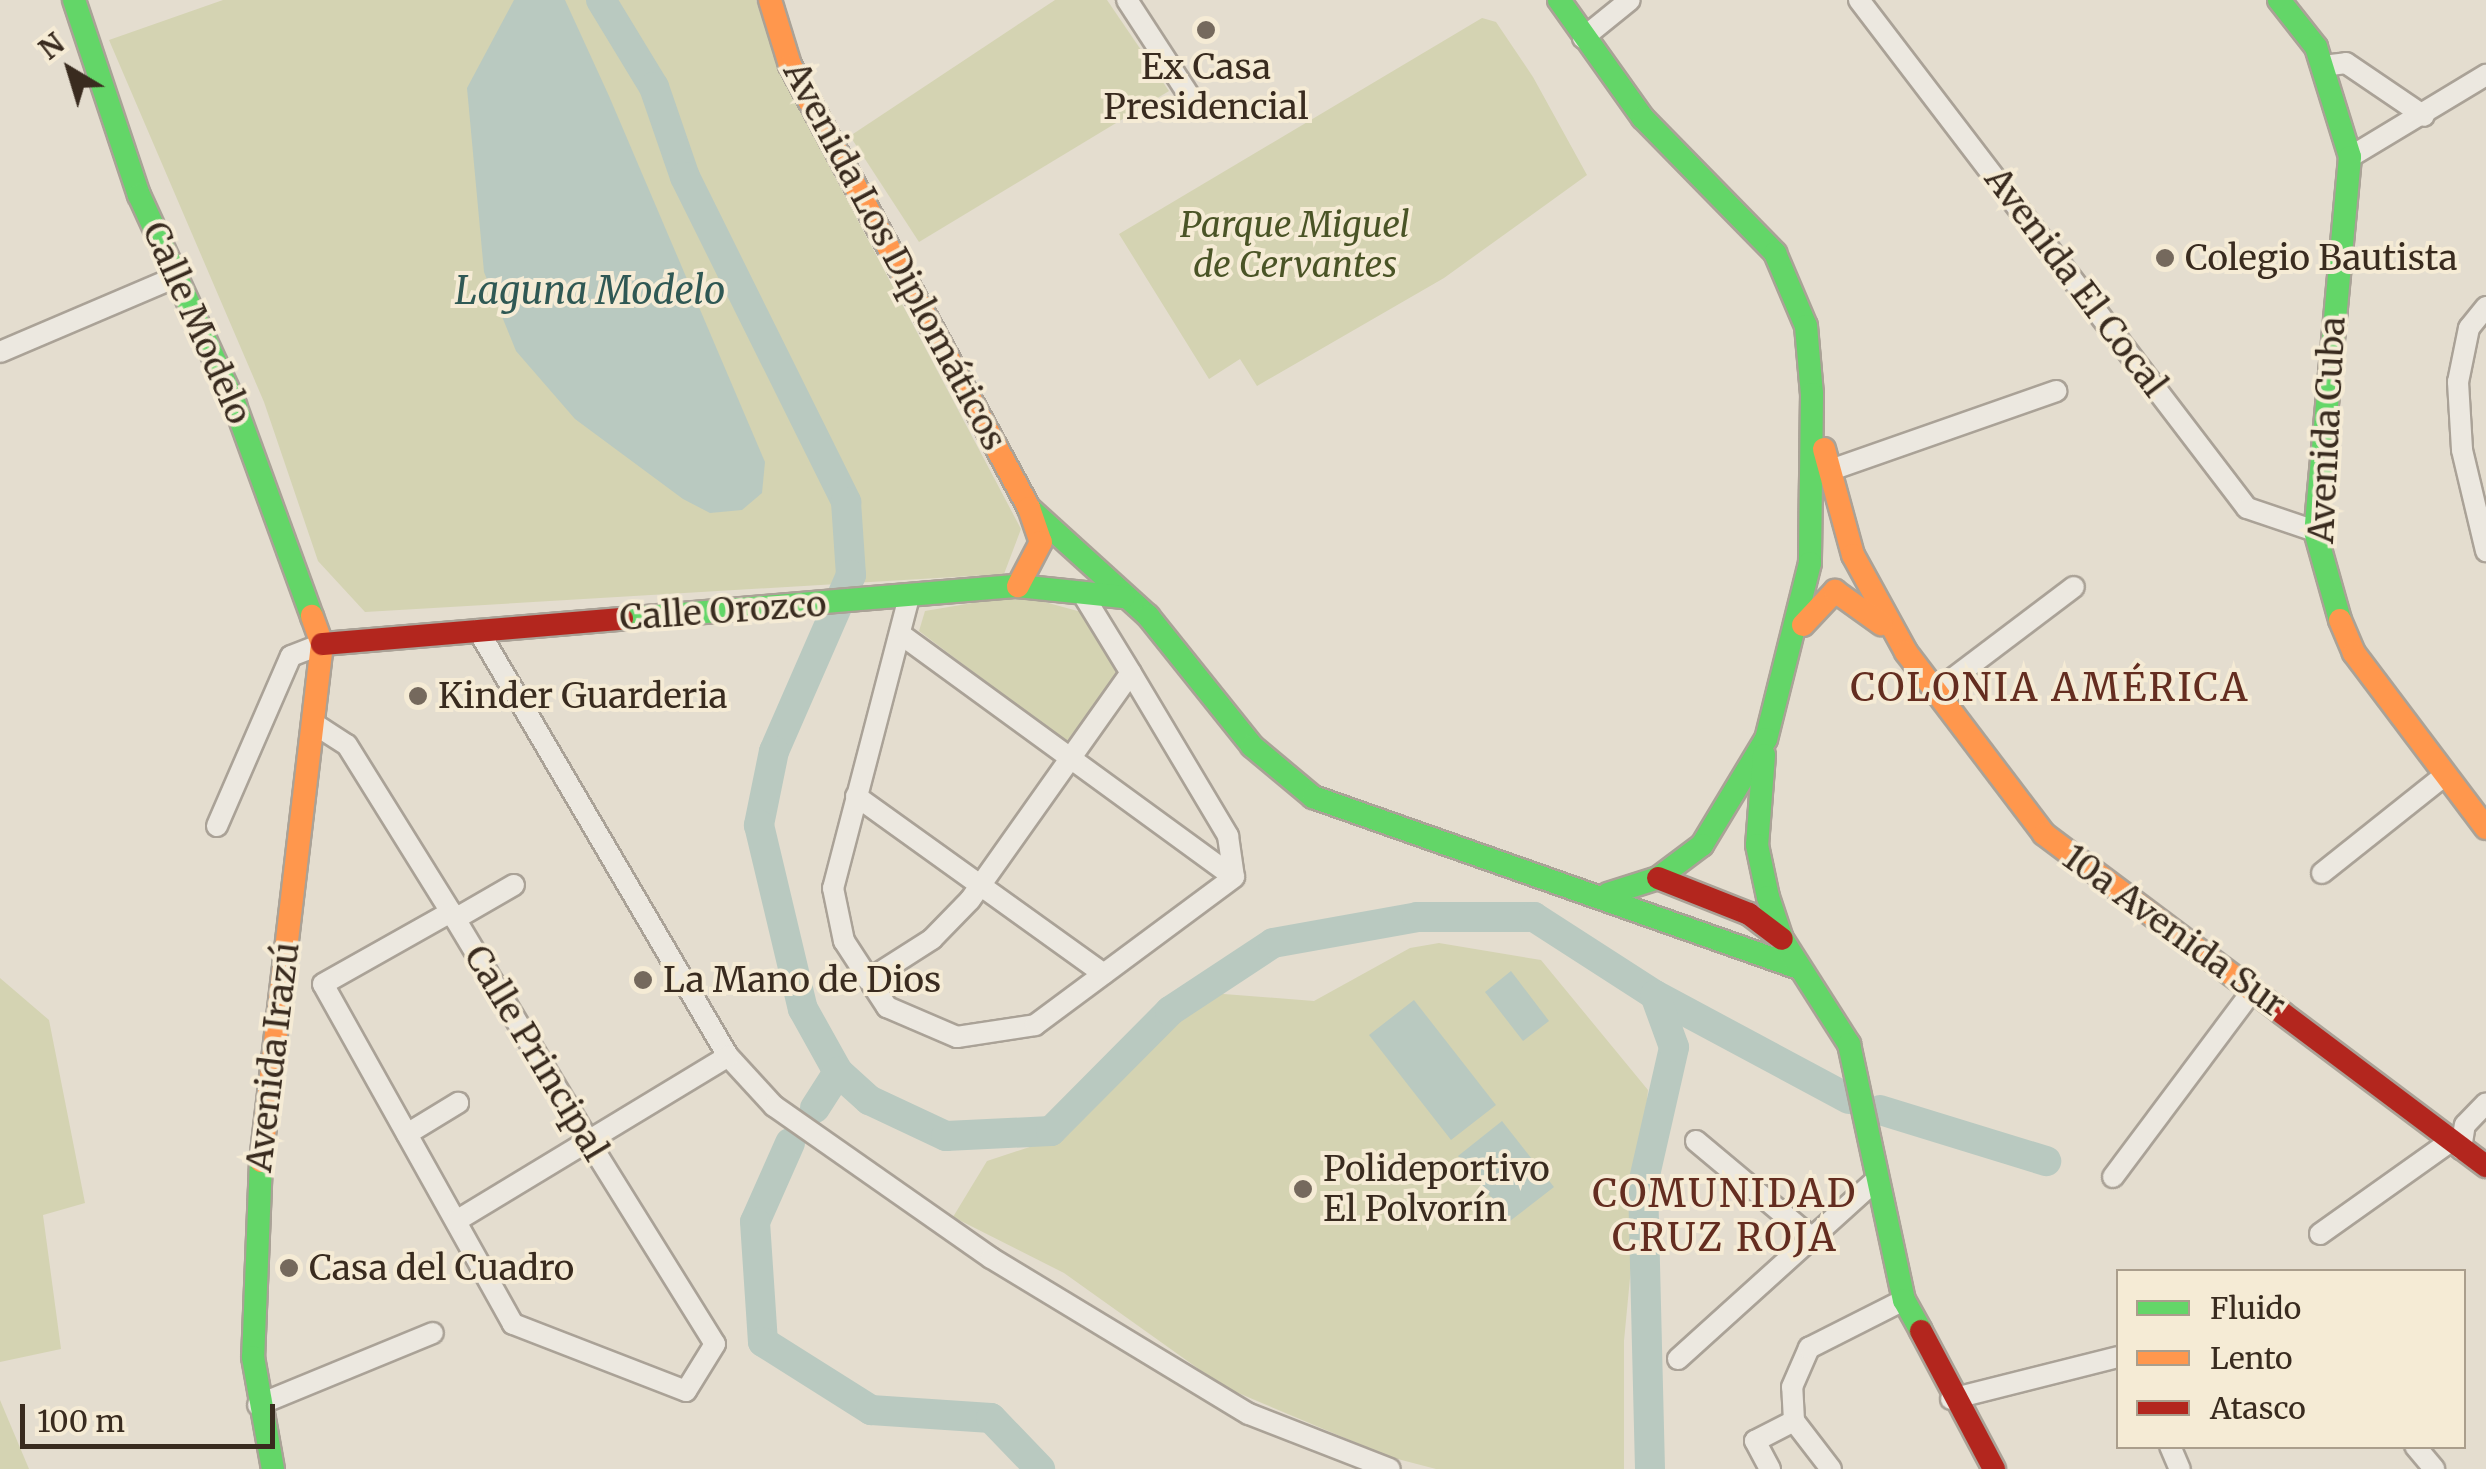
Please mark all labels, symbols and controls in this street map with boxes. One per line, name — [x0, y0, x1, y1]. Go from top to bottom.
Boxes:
marker: Ex Casa Presidencial — [1195, 19, 1217, 41]
north arrow — [20, 20, 120, 120]
text: N — [32, 25, 71, 67]
place label: Ex Casa Presidencial — [1103, 46, 1309, 128]
street label: Avenida Los Diplomáticos — [775, 55, 1015, 457]
street label: Avenida El Cocal — [1976, 159, 2176, 405]
park label: Parque Miguel de Cervantes — [1180, 204, 1410, 286]
street label: Calle Modelo — [134, 215, 260, 431]
place label: Colegio Bautista — [2185, 237, 2458, 279]
marker: Colegio Bautista — [2154, 247, 2176, 269]
water label: Laguna Modelo — [455, 268, 725, 314]
street label: Avenida Cuba — [2300, 316, 2354, 544]
street label: Calle Orozco — [618, 583, 828, 639]
district label: COLONIA AMÉRICA — [1850, 665, 2250, 711]
place label: Kinder Guarderia — [438, 675, 728, 717]
marker: Kinder Guarderia — [407, 685, 429, 707]
street label: 10a Avenida Sur — [2055, 836, 2293, 1026]
street label: Calle Principal — [455, 938, 617, 1168]
street label: Avenida Irazú — [238, 940, 308, 1174]
place label: La Mano de Dios — [663, 959, 941, 1001]
marker: La Mano de Dios — [632, 969, 654, 991]
place label: Polideportivo El Polvorín — [1323, 1148, 1550, 1230]
district label: COMUNIDAD CRUZ ROJA — [1592, 1171, 1858, 1260]
marker: Polideportivo El Polvorín — [1292, 1178, 1314, 1200]
place label: Casa del Cuadro — [309, 1247, 574, 1289]
marker: Casa del Cuadro — [278, 1257, 300, 1279]
legend — [2116, 1269, 2466, 1449]
text: Fluido — [2210, 1289, 2301, 1327]
text: Lento — [2210, 1339, 2293, 1377]
scale bar — [25, 1384, 280, 1446]
text: Atasco — [2210, 1389, 2306, 1427]
text: 100 m — [37, 1402, 125, 1440]

